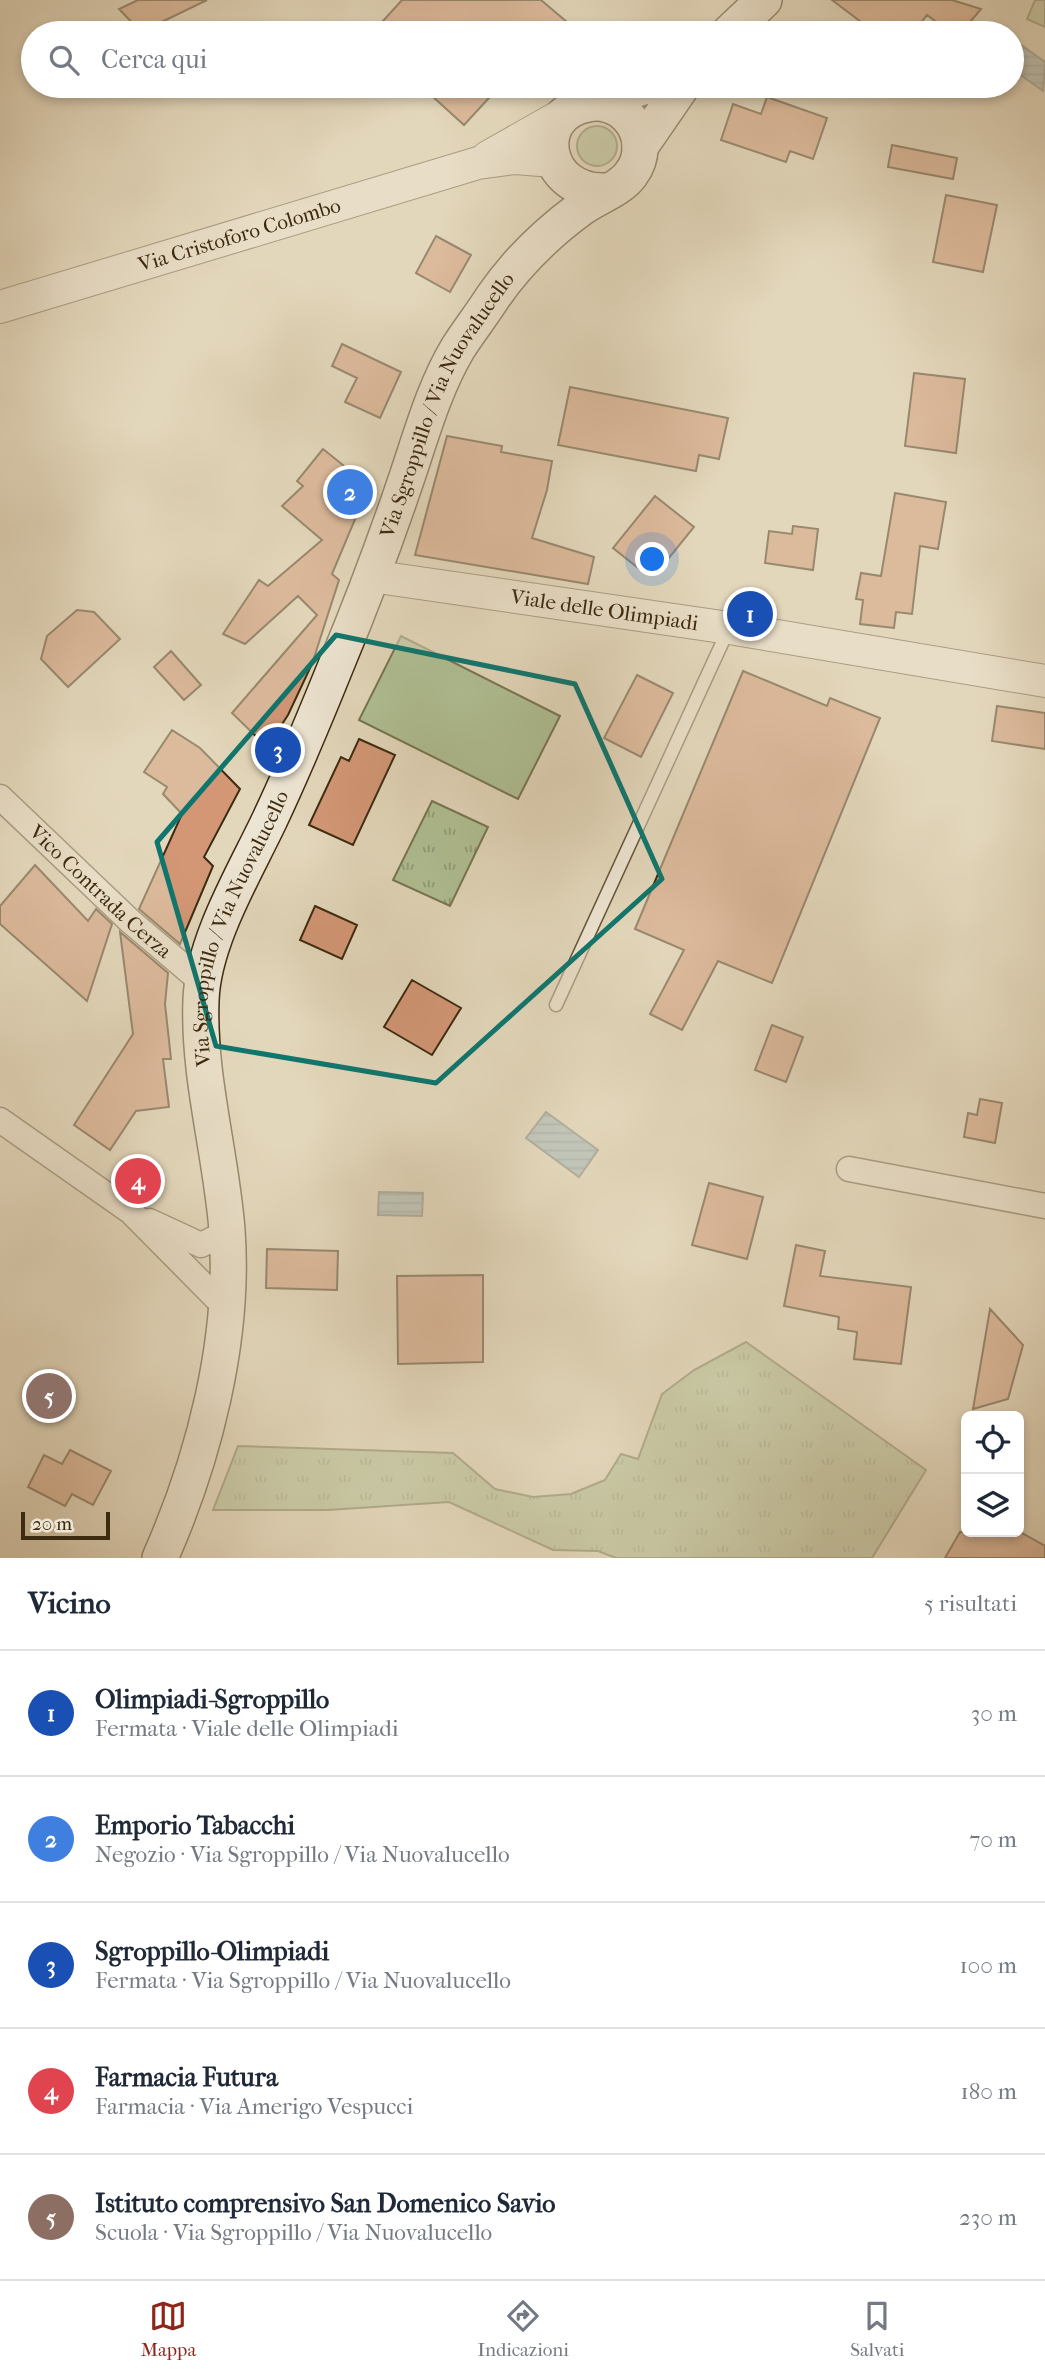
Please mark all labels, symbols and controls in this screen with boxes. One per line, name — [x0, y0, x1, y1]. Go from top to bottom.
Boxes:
search box — [21, 21, 1024, 98]
icon: search — [45, 41, 83, 79]
text: Cerca qui — [101, 44, 207, 75]
street label: Via Cristoforo Colombo — [134, 193, 343, 277]
street label: Via Sgroppillo / Via Nuovalucello — [374, 267, 519, 542]
pin: 2 — [327, 466, 373, 518]
your location — [635, 542, 669, 576]
street label: Viale delle Olimpiadi — [508, 584, 700, 635]
pin: 1 — [727, 588, 773, 640]
pin: 3 — [255, 724, 301, 776]
street label: Via Sgroppillo / Via Nuovalucello — [189, 787, 294, 1069]
street label: Vico Contrada Cerza — [24, 819, 177, 963]
pin: 4 — [115, 1155, 161, 1207]
pin: 5 — [26, 1370, 72, 1422]
map controls — [961, 1411, 1024, 1537]
button: locate — [961, 1411, 1024, 1474]
button: layers — [961, 1474, 1024, 1537]
scale bar — [21, 1509, 110, 1541]
text: 20 m — [32, 1513, 72, 1535]
text: Vicino — [28, 1586, 111, 1621]
text: 5 risultati — [924, 1590, 1017, 1617]
text: Olimpiadi-Sgroppillo — [95, 1684, 329, 1715]
text: 1 — [47, 1700, 55, 1727]
text: 30 m — [971, 1700, 1017, 1727]
text: Fermata · Viale delle Olimpiadi — [95, 1715, 399, 1742]
text: Emporio Tabacchi — [95, 1810, 295, 1841]
text: 2 — [45, 1826, 57, 1853]
text: 70 m — [969, 1826, 1017, 1853]
text: Negozio · Via Sgroppillo / Via Nuovalucello — [95, 1841, 510, 1868]
text: Sgroppillo-Olimpiadi — [95, 1936, 329, 1967]
text: 3 — [46, 1952, 56, 1979]
text: 100 m — [959, 1952, 1017, 1979]
text: Fermata · Via Sgroppillo / Via Nuovalucello — [95, 1967, 511, 1994]
text: Farmacia Futura — [95, 2062, 278, 2093]
text: 4 — [44, 2078, 58, 2105]
text: 180 m — [960, 2078, 1017, 2105]
text: Farmacia · Via Amerigo Vespucci — [95, 2093, 413, 2120]
text: Istituto comprensivo San Domenico Savio — [95, 2188, 555, 2219]
text: 5 — [46, 2204, 56, 2231]
text: 230 m — [959, 2204, 1017, 2231]
text: Scuola · Via Sgroppillo / Via Nuovalucello — [95, 2219, 492, 2246]
tab: Mappa — [141, 2297, 196, 2361]
tab: Indicazioni — [478, 2297, 569, 2361]
tab: Salvati — [850, 2297, 904, 2361]

